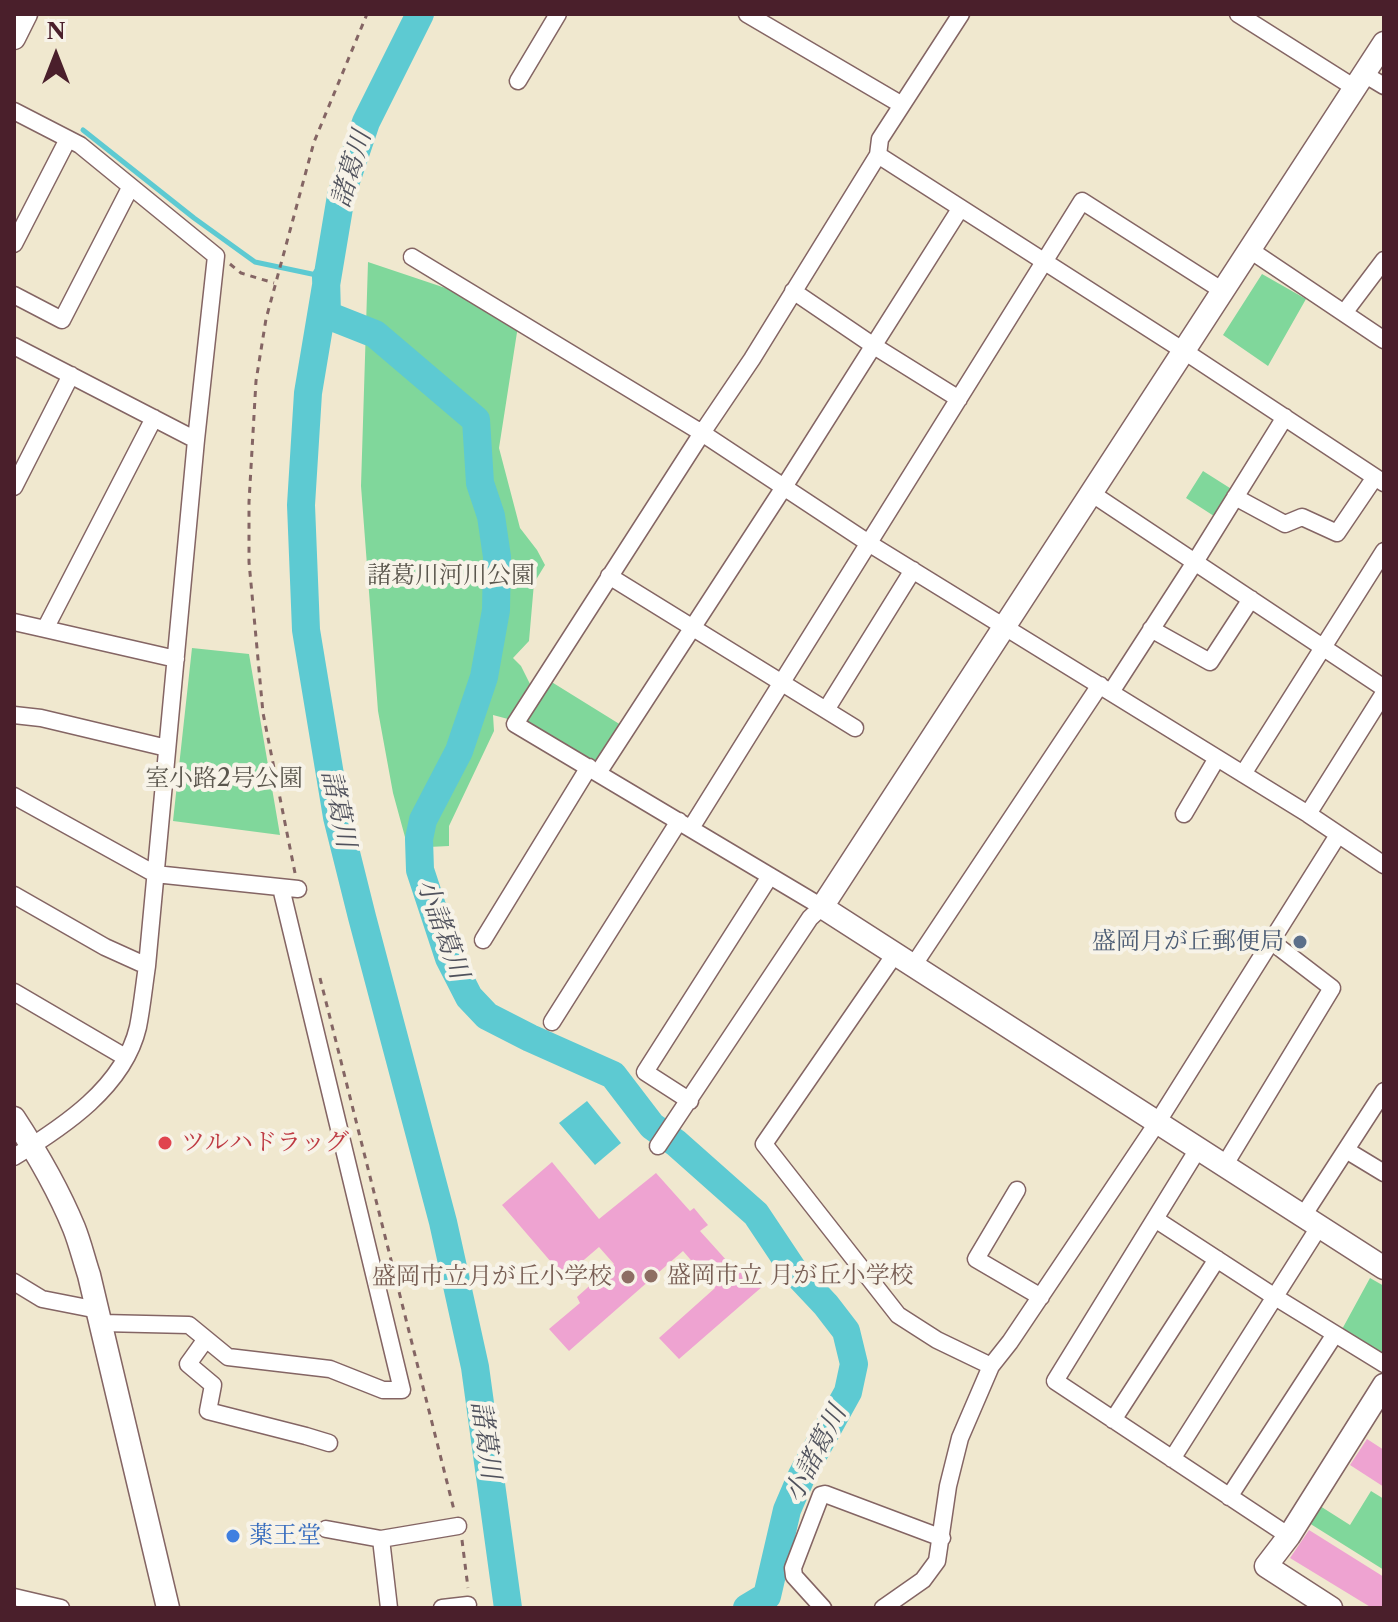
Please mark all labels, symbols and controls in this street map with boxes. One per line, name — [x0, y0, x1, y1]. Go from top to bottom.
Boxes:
north arrow — [16, 16, 96, 96]
text: N — [46, 18, 66, 45]
water label: 諸葛川 — [326, 127, 378, 211]
park label: 諸葛川河川公園 — [367, 562, 535, 590]
park label: 室小路2号公園 — [145, 765, 303, 793]
water label: 諸葛川 — [315, 768, 361, 850]
water label: 小諸葛川 — [410, 875, 474, 983]
place label: 盛岡月が丘郵便局 — [1092, 928, 1284, 956]
marker: 盛岡月が丘郵便局 — [1291, 933, 1309, 951]
place label: ツルハドラッグ — [181, 1129, 349, 1157]
marker: ツルハドラッグ — [156, 1134, 174, 1152]
place label: 盛岡市立 月が丘小学校 — [667, 1262, 913, 1290]
place label: 盛岡市立月が丘小学校 — [372, 1263, 612, 1291]
marker: 盛岡市立 月が丘小学校 — [642, 1267, 660, 1285]
marker: 盛岡市立月が丘小学校 — [619, 1268, 637, 1286]
water label: 諸葛川 — [464, 1399, 506, 1481]
water label: 小諸葛川 — [778, 1401, 854, 1507]
place label: 薬王堂 — [249, 1522, 321, 1550]
marker: 薬王堂 — [224, 1527, 242, 1545]

